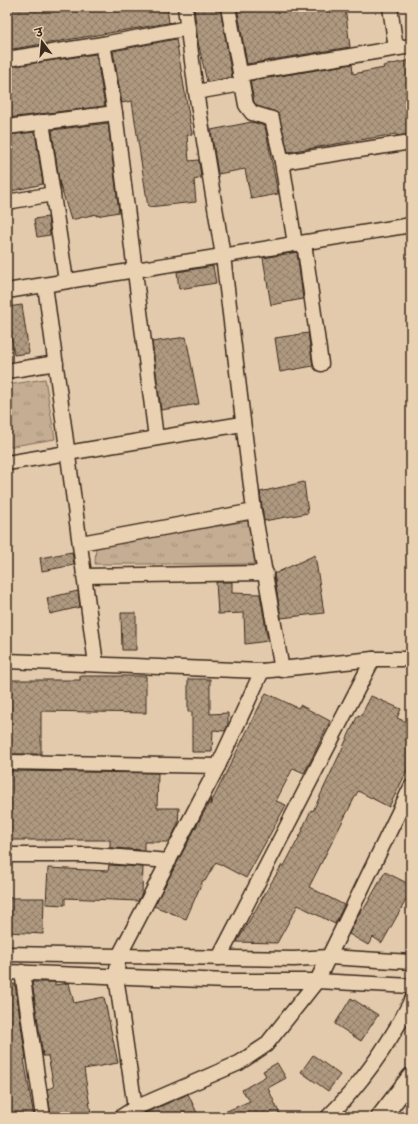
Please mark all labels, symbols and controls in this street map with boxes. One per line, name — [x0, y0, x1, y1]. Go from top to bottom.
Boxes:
north arrow — [22, 22, 62, 62]
text: उ — [33, 24, 46, 40]

